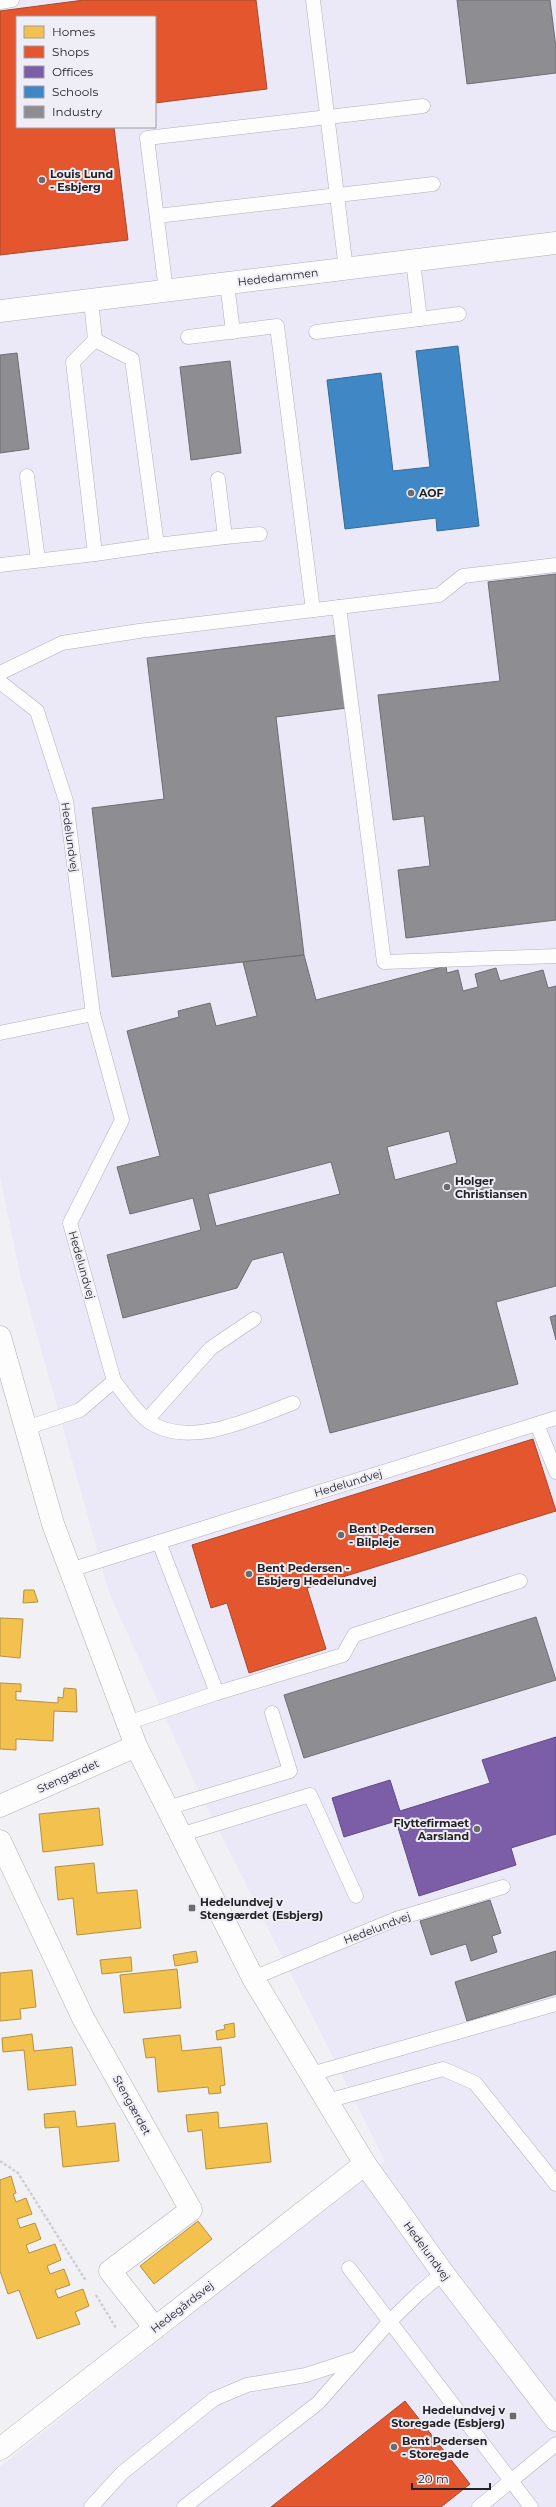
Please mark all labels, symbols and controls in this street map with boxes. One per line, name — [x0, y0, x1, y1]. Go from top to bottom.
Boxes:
legend — [16, 16, 156, 128]
text: Homes — [52, 24, 95, 39]
text: Shops — [52, 44, 89, 59]
text: Offices — [52, 64, 93, 79]
text: Schools — [52, 84, 98, 99]
text: Industry — [52, 104, 102, 119]
place label: Louis Lund - Esbjerg — [50, 167, 113, 194]
marker: Louis Lund - Esbjerg — [37, 175, 47, 185]
street label: Hededammen — [237, 265, 319, 289]
place label: AOF — [418, 486, 444, 500]
marker: AOF — [406, 488, 416, 498]
street label: Hedelundvej — [58, 801, 82, 873]
place label: Holger Christiansen — [455, 1174, 527, 1201]
marker: Holger Christiansen — [442, 1182, 452, 1192]
street label: Hedelundvej — [66, 1229, 98, 1301]
street label: Hedelundvej — [312, 1466, 384, 1500]
place label: Bent Pedersen - Bilpleje — [349, 1522, 434, 1549]
marker: Bent Pedersen - Bilpleje — [336, 1530, 346, 1540]
place label: Bent Pedersen - Esbjerg Hedelundvej — [257, 1561, 377, 1588]
marker: Bent Pedersen - Esbjerg Hedelundvej — [244, 1569, 254, 1579]
street label: Stengærdet — [35, 1756, 102, 1796]
place label: Flyttefirmaet Aarsland — [393, 1816, 469, 1843]
marker: Flyttefirmaet Aarsland — [472, 1824, 482, 1834]
place label: Hedelundvej v Stengærdet (Esbjerg) — [200, 1895, 323, 1922]
marker: Hedelundvej v Stengærdet (Esbjerg) — [187, 1903, 197, 1913]
street label: Hedelundvej — [342, 1909, 412, 1947]
street label: Stengærdet — [110, 2073, 154, 2138]
street label: Hedelundvej — [401, 2218, 453, 2284]
street label: Hedegårdsvej — [148, 2278, 216, 2336]
place label: Hedelundvej v Storegade (Esbjerg) — [391, 2403, 505, 2430]
marker: Hedelundvej v Storegade (Esbjerg) — [508, 2411, 518, 2421]
place label: Bent Pedersen - Storegade — [402, 2434, 487, 2461]
marker: Bent Pedersen - Storegade — [389, 2442, 399, 2452]
scale bar — [412, 2465, 490, 2491]
text: 20 m — [418, 2471, 449, 2486]

